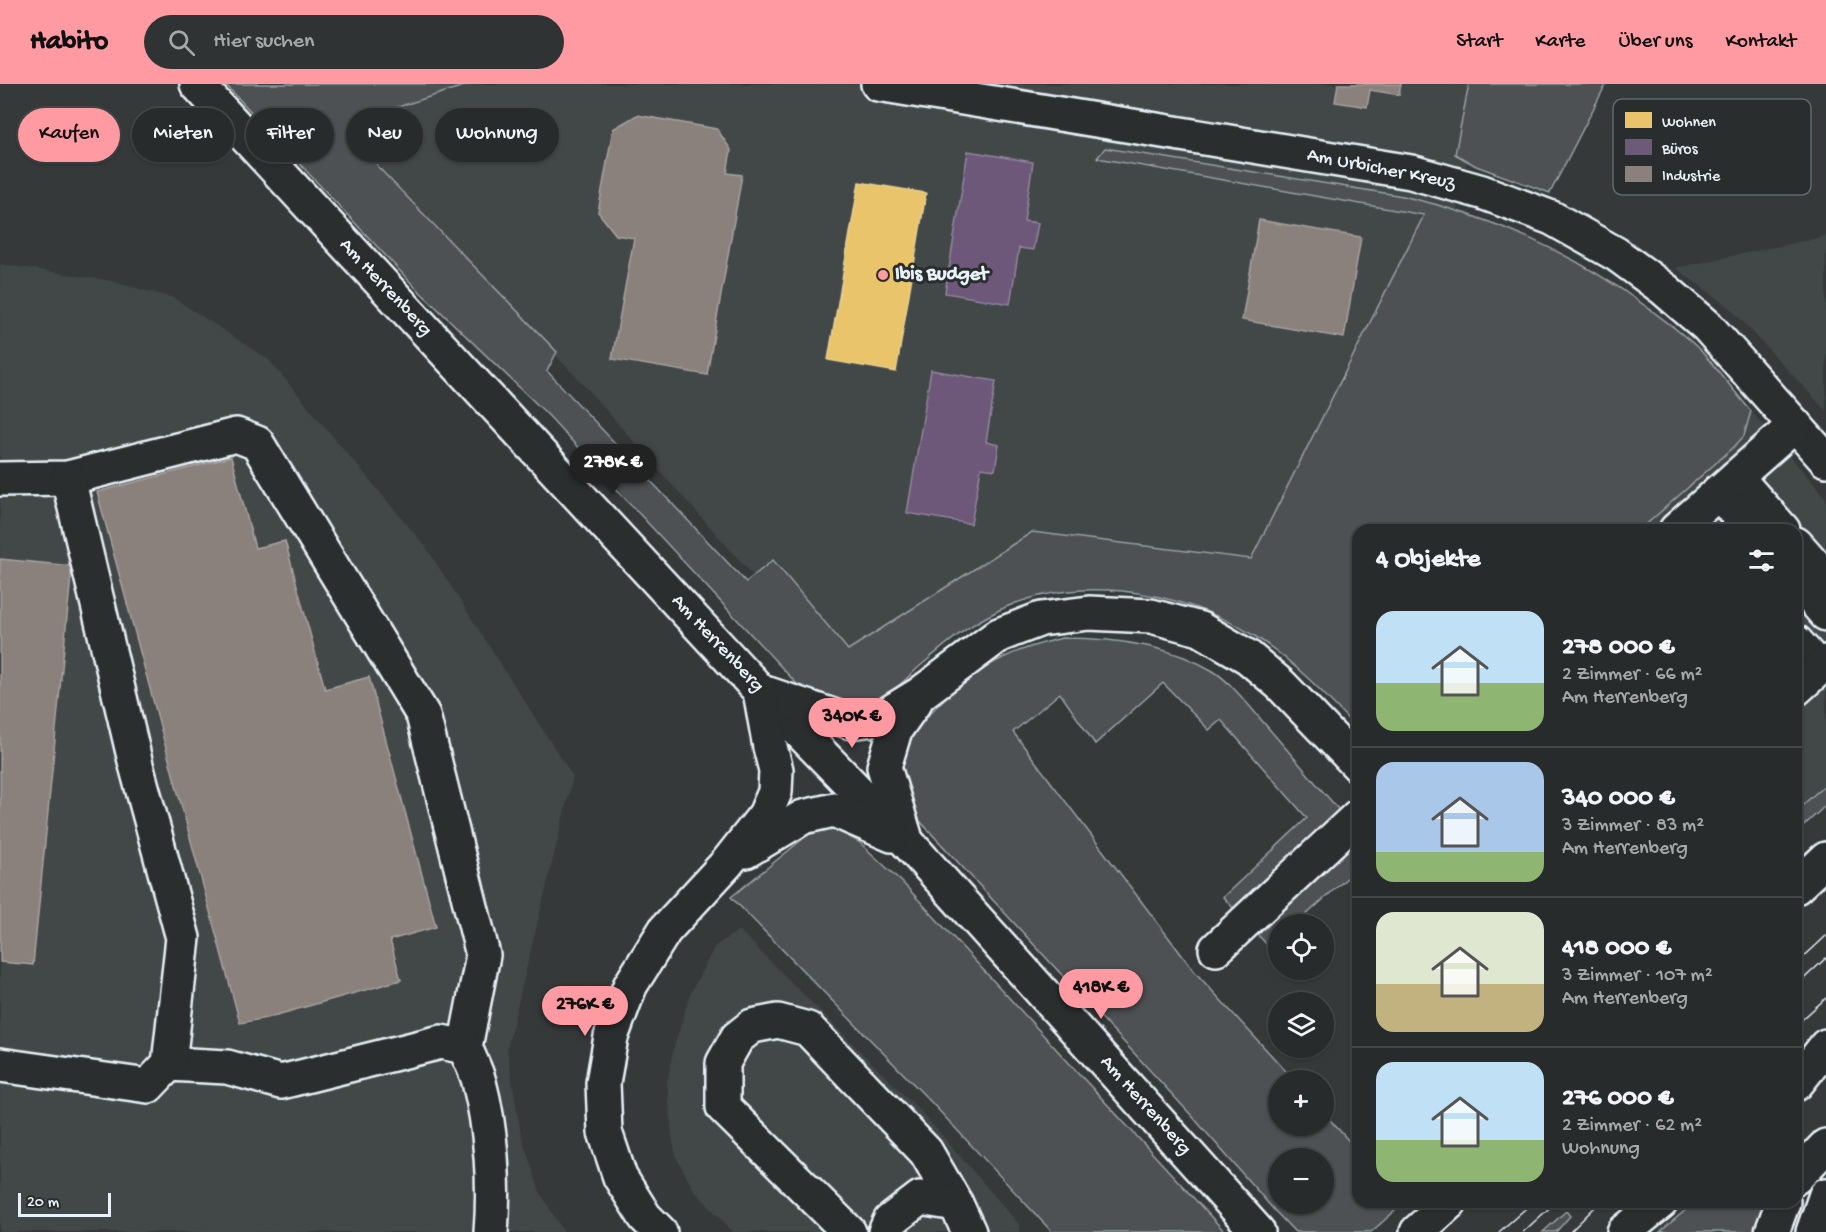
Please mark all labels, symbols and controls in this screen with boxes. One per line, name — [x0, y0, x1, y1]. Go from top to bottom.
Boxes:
search box — [144, 15, 564, 69]
text: Habito — [30, 26, 108, 59]
icon: search — [165, 26, 198, 59]
text: Hier suchen — [213, 29, 315, 55]
text: Start — [1456, 30, 1502, 55]
text: Karte — [1535, 30, 1585, 55]
text: Über uns — [1618, 30, 1692, 55]
text: Kontakt — [1725, 30, 1796, 55]
legend — [1613, 99, 1811, 195]
chip: Kaufen — [18, 108, 120, 162]
chip: Mieten — [132, 108, 234, 162]
chip: Filter — [246, 108, 334, 162]
chip: Neu — [346, 108, 423, 162]
chip: Wohnung — [435, 108, 559, 162]
text: Wohnen — [1662, 114, 1716, 133]
text: Büros — [1661, 141, 1699, 160]
street label: Am Urbicher Kreuz — [1305, 144, 1458, 196]
text: Industrie — [1662, 168, 1721, 187]
street label: Am Herrenberg — [334, 234, 436, 342]
place label: Ibis Budget — [895, 264, 990, 287]
marker: Ibis Budget — [876, 268, 890, 282]
pin: 278K € — [564, 444, 662, 495]
text: 278K € — [584, 452, 642, 475]
icon: filters — [1745, 544, 1778, 577]
text: 4 Objekte — [1376, 545, 1480, 576]
street label: Am Herrenberg — [666, 590, 768, 698]
text: 278 000 € — [1562, 633, 1675, 664]
icon: home — [1424, 635, 1496, 707]
text: 2 Zimmer · 66 m² — [1562, 664, 1703, 687]
text: Am Herrenberg — [1562, 687, 1688, 710]
pin: 340K € — [803, 698, 901, 749]
text: 340K € — [823, 706, 881, 729]
text: 340 000 € — [1562, 784, 1675, 815]
icon: home — [1424, 786, 1496, 858]
text: 3 Zimmer · 83 m² — [1562, 815, 1704, 838]
text: Am Herrenberg — [1562, 838, 1688, 861]
map controls — [1268, 914, 1334, 1214]
button: locate — [1268, 914, 1334, 980]
text: 418 000 € — [1562, 934, 1671, 965]
icon: home — [1424, 936, 1496, 1008]
text: 3 Zimmer · 107 m² — [1562, 965, 1713, 988]
pin: 418K € — [1052, 969, 1150, 1020]
text: 418K € — [1073, 977, 1129, 1000]
pin: 276K € — [536, 986, 634, 1037]
text: Am Herrenberg — [1562, 988, 1688, 1011]
button: layers — [1268, 992, 1334, 1058]
text: 276K € — [556, 994, 614, 1017]
street label: Am Herrenberg — [1094, 1052, 1196, 1160]
button: + — [1268, 1070, 1334, 1136]
text: 276 000 € — [1562, 1084, 1674, 1115]
icon: home — [1424, 1086, 1496, 1158]
text: 2 Zimmer · 62 m² — [1562, 1115, 1702, 1138]
text: Wohnung — [1562, 1138, 1640, 1161]
button: − — [1268, 1148, 1334, 1214]
scale bar — [18, 1190, 111, 1218]
text: 20 m — [27, 1194, 59, 1213]

